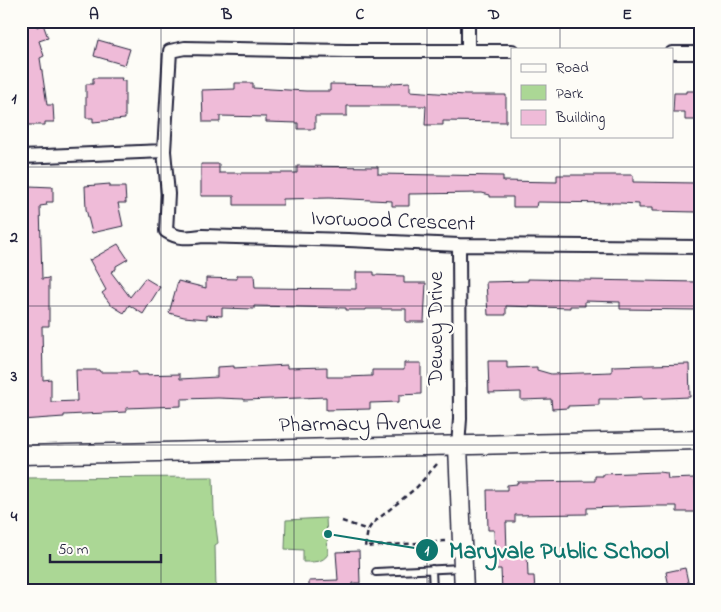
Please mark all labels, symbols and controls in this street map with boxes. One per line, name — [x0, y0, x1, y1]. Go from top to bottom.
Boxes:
text: A — [89, 3, 99, 27]
text: B — [221, 3, 233, 27]
text: C — [356, 3, 365, 27]
text: D — [487, 3, 500, 27]
text: E — [622, 3, 632, 27]
legend — [511, 48, 674, 138]
text: Road — [556, 57, 589, 79]
text: Park — [556, 83, 584, 105]
text: 1 — [11, 87, 17, 111]
text: Building — [555, 107, 605, 130]
street label: Ivorwood Crescent — [310, 203, 476, 241]
text: 2 — [9, 226, 18, 250]
street label: Dewey Drive — [421, 271, 454, 386]
text: 3 — [10, 365, 18, 389]
street label: Pharmacy Avenue — [278, 408, 442, 443]
text: 4 — [10, 505, 18, 529]
callout: Maryvale Public School — [414, 530, 679, 569]
scale bar — [50, 532, 161, 564]
text: Maryvale Public School — [449, 535, 669, 571]
text: 50 m — [58, 539, 89, 561]
text: 1 — [425, 540, 430, 562]

